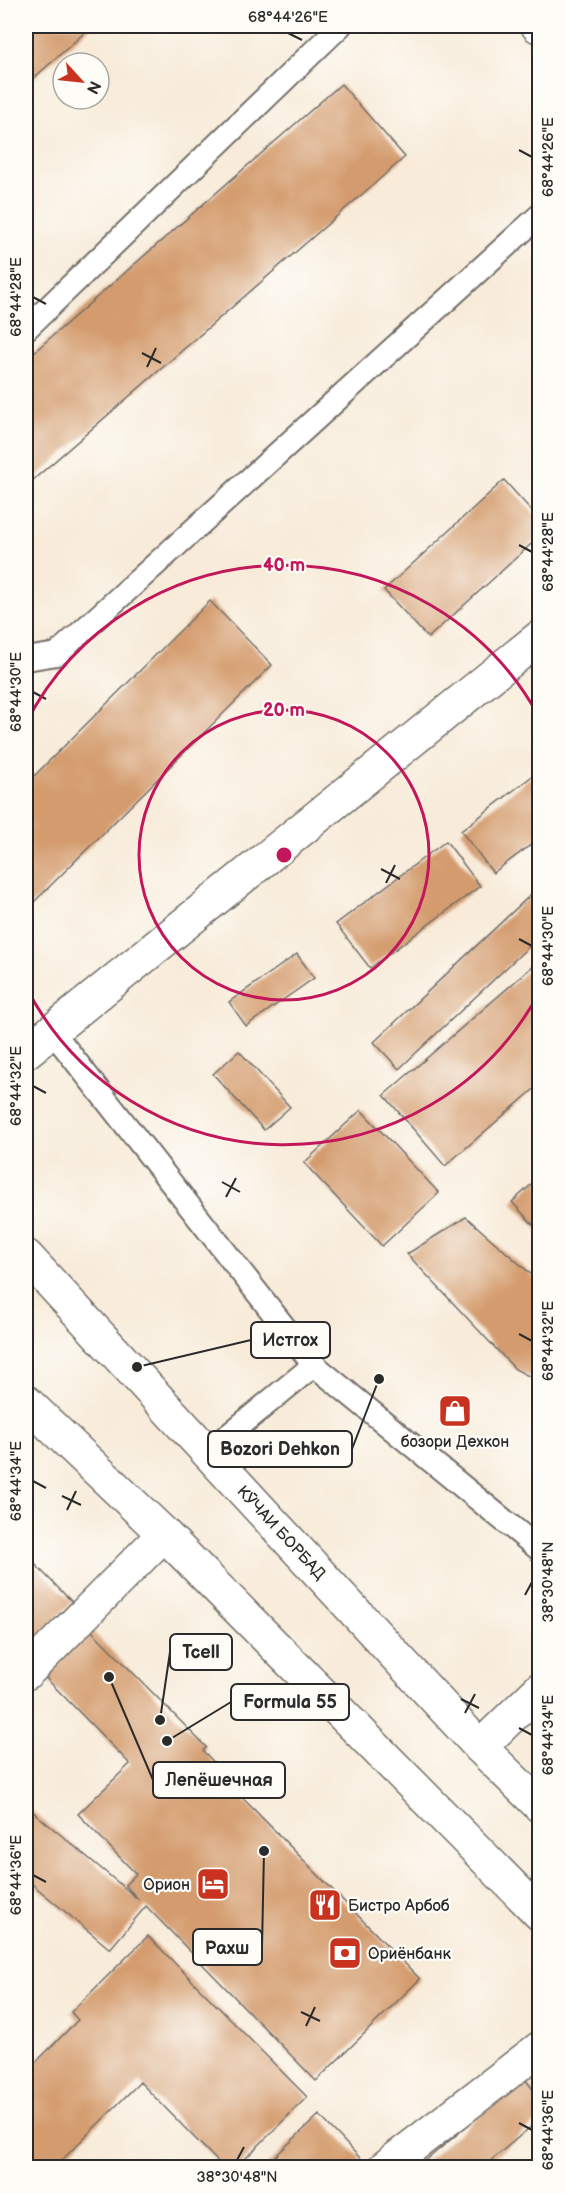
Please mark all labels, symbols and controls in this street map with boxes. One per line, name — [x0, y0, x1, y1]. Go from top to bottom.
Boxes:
text: 68°44'26"E — [248, 8, 328, 27]
north arrow — [51, 51, 111, 111]
text: N — [82, 77, 104, 97]
text: 68°44'26"E — [539, 117, 558, 197]
text: 68°44'28"E — [7, 257, 26, 337]
text: 68°44'28"E — [539, 512, 558, 592]
text: 40 m — [263, 555, 305, 576]
text: 68°44'30"E — [7, 652, 26, 732]
text: 20 m — [263, 700, 305, 721]
centre of rings — [274, 845, 294, 865]
text: 68°44'30"E — [539, 906, 558, 986]
text: 68°44'32"E — [7, 1046, 26, 1126]
text: 68°44'32"E — [539, 1301, 558, 1381]
callout: Истгох — [251, 1322, 330, 1358]
text: Истгох — [262, 1330, 319, 1351]
shop icon: бозори Дехкон — [437, 1393, 473, 1429]
callout: Bozori Dehkon — [208, 1431, 352, 1467]
place label: бозори Дехкон — [401, 1433, 509, 1452]
text: Bozori Dehkon — [220, 1439, 340, 1460]
text: 68°44'34"E — [7, 1441, 26, 1521]
street label: КӮЧАИ БОРБАД — [233, 1482, 329, 1584]
text: 38°30'48"N — [539, 1541, 558, 1623]
callout: Tcell — [170, 1634, 232, 1670]
text: Tcell — [182, 1642, 220, 1663]
callout: Formula 55 — [231, 1684, 349, 1720]
text: Formula 55 — [243, 1692, 337, 1713]
text: 68°44'34"E — [539, 1695, 558, 1775]
callout: Лепёшечная — [153, 1762, 285, 1798]
text: Лепёшечная — [164, 1770, 273, 1791]
text: 68°44'36"E — [7, 1835, 26, 1915]
hotel icon: Орион — [195, 1866, 231, 1902]
place label: Орион — [143, 1876, 190, 1895]
restaurant icon: Бистро Арбоб — [307, 1887, 343, 1923]
place label: Бистро Арбоб — [348, 1897, 450, 1916]
callout: Рахш — [193, 1929, 262, 1965]
bank icon: Ориёнбанк — [327, 1935, 363, 1971]
text: Рахш — [205, 1938, 249, 1959]
place label: Ориёнбанк — [368, 1945, 452, 1964]
text: 68°44'36"E — [539, 2090, 558, 2170]
text: 38°30'48"N — [196, 2168, 278, 2187]

